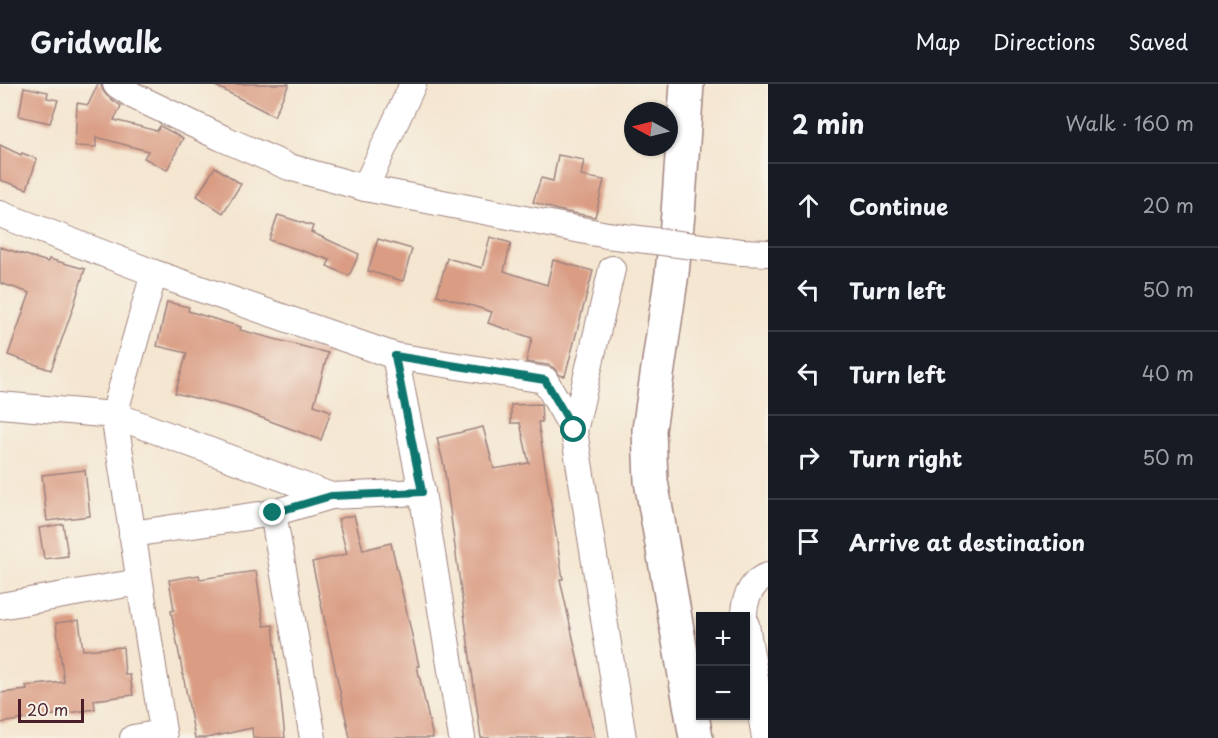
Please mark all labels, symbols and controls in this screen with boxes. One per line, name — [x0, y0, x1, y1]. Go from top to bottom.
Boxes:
text: Gridwalk — [30, 20, 162, 63]
text: Map — [915, 25, 960, 57]
text: Directions — [993, 25, 1095, 57]
text: Saved — [1128, 25, 1188, 57]
north arrow — [624, 102, 678, 156]
text: 2 min — [792, 104, 865, 143]
text: Walk · 160 m — [1066, 108, 1194, 138]
icon: ahead — [792, 189, 825, 222]
text: Continue — [849, 189, 948, 222]
text: 20 m — [1142, 190, 1194, 220]
icon: left — [792, 273, 825, 306]
text: Turn left — [849, 273, 946, 306]
text: 50 m — [1142, 274, 1194, 304]
icon: left — [792, 357, 825, 390]
text: Turn left — [849, 357, 946, 390]
text: 40 m — [1142, 358, 1194, 388]
route start — [560, 416, 586, 442]
icon: right — [792, 441, 825, 474]
text: Turn right — [849, 441, 962, 474]
text: 50 m — [1142, 442, 1194, 472]
route end — [259, 499, 285, 525]
icon: arrive — [792, 525, 825, 558]
text: Arrive at destination — [849, 525, 1085, 558]
map controls — [696, 612, 750, 720]
button: + — [696, 612, 750, 666]
button: − — [696, 666, 750, 720]
scale bar — [18, 696, 84, 724]
text: 20 m — [27, 697, 68, 721]

